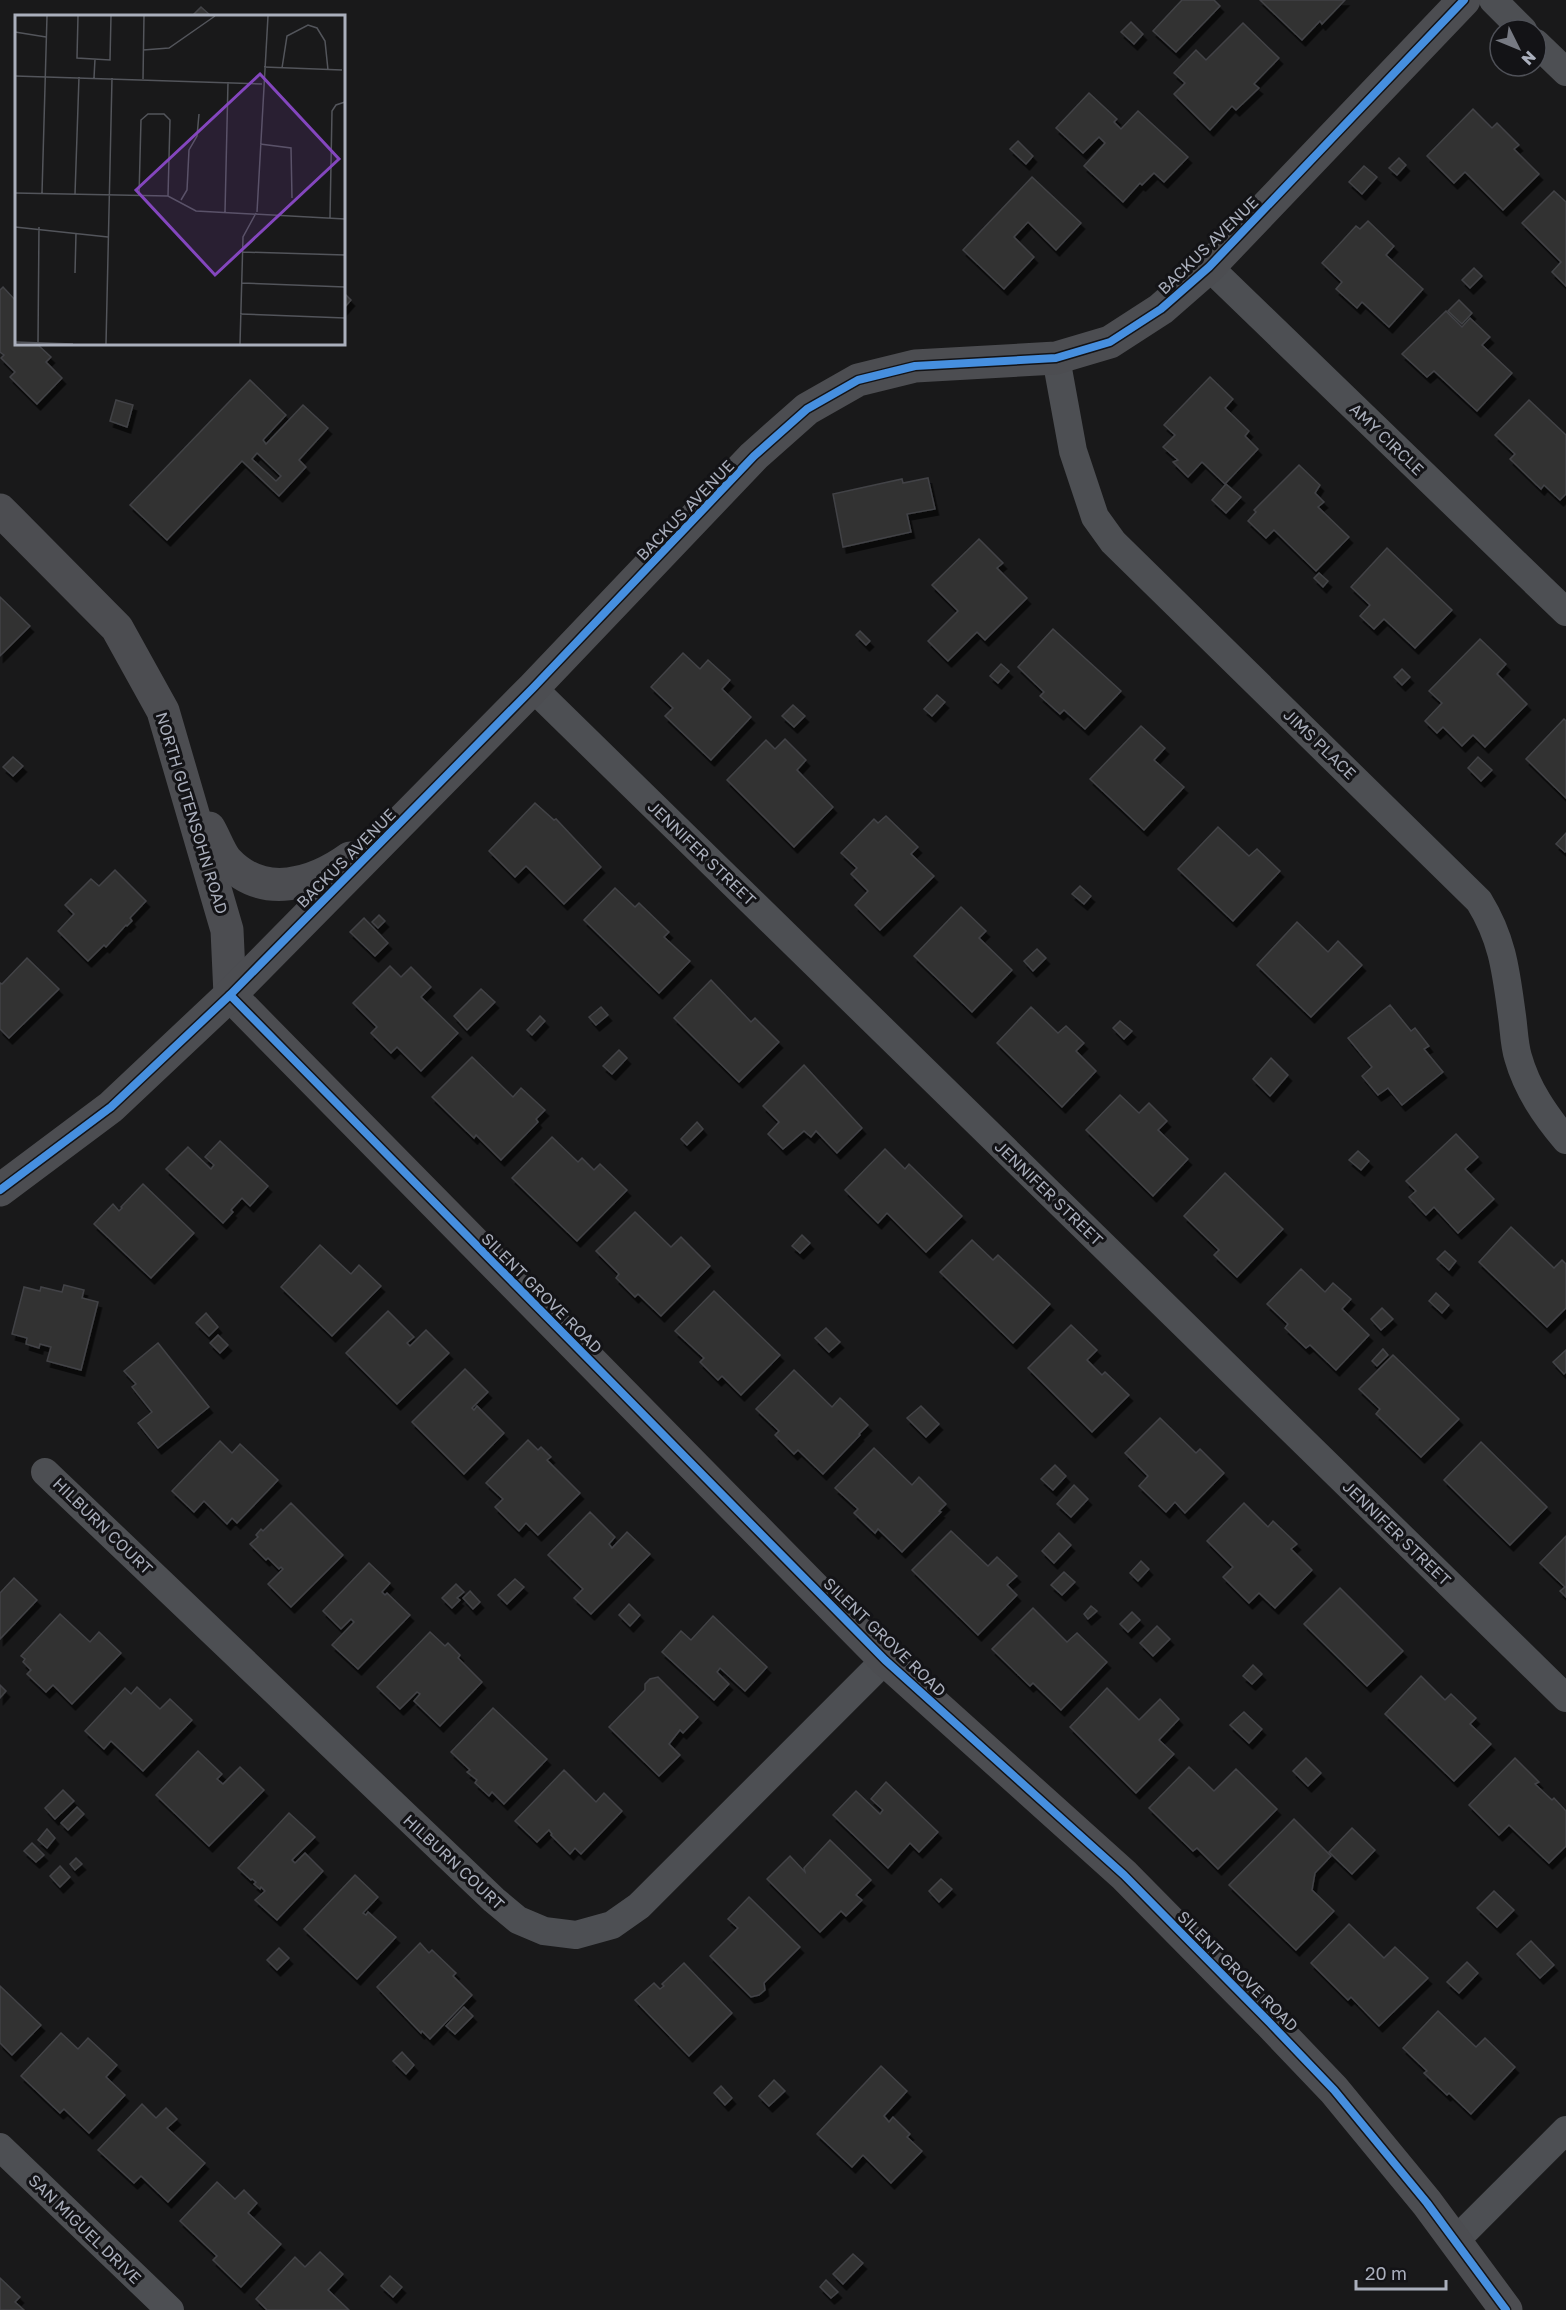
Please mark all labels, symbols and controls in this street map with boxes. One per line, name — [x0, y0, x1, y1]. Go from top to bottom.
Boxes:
inset map — [15, 15, 345, 345]
north arrow — [1488, 18, 1548, 78]
text: N — [1518, 47, 1540, 70]
street label: BACKUS AVENUE — [1154, 192, 1262, 298]
street label: AMY CIRCLE — [1346, 399, 1428, 479]
street label: BACKUS AVENUE — [632, 456, 738, 564]
street label: JIMS PLACE — [1280, 704, 1360, 784]
street label: NORTH GUTENSOHN ROAD — [152, 710, 232, 916]
street label: JENNIFER STREET — [644, 796, 760, 910]
street label: BACKUS AVENUE — [292, 804, 400, 912]
street label: JENNIFER STREET — [991, 1136, 1107, 1250]
street label: SILENT GROVE ROAD — [477, 1228, 607, 1358]
street label: HILBURN COURT — [49, 1473, 157, 1579]
street label: JENNIFER STREET — [1339, 1476, 1455, 1590]
street label: SILENT GROVE ROAD — [820, 1573, 950, 1701]
street label: HILBURN COURT — [399, 1810, 509, 1914]
street label: SILENT GROVE ROAD — [1173, 1906, 1303, 2036]
street label: SAN MIGUEL DRIVE — [24, 2170, 146, 2288]
scale bar — [1356, 2253, 1446, 2291]
text: 20 m — [1365, 2262, 1407, 2284]

